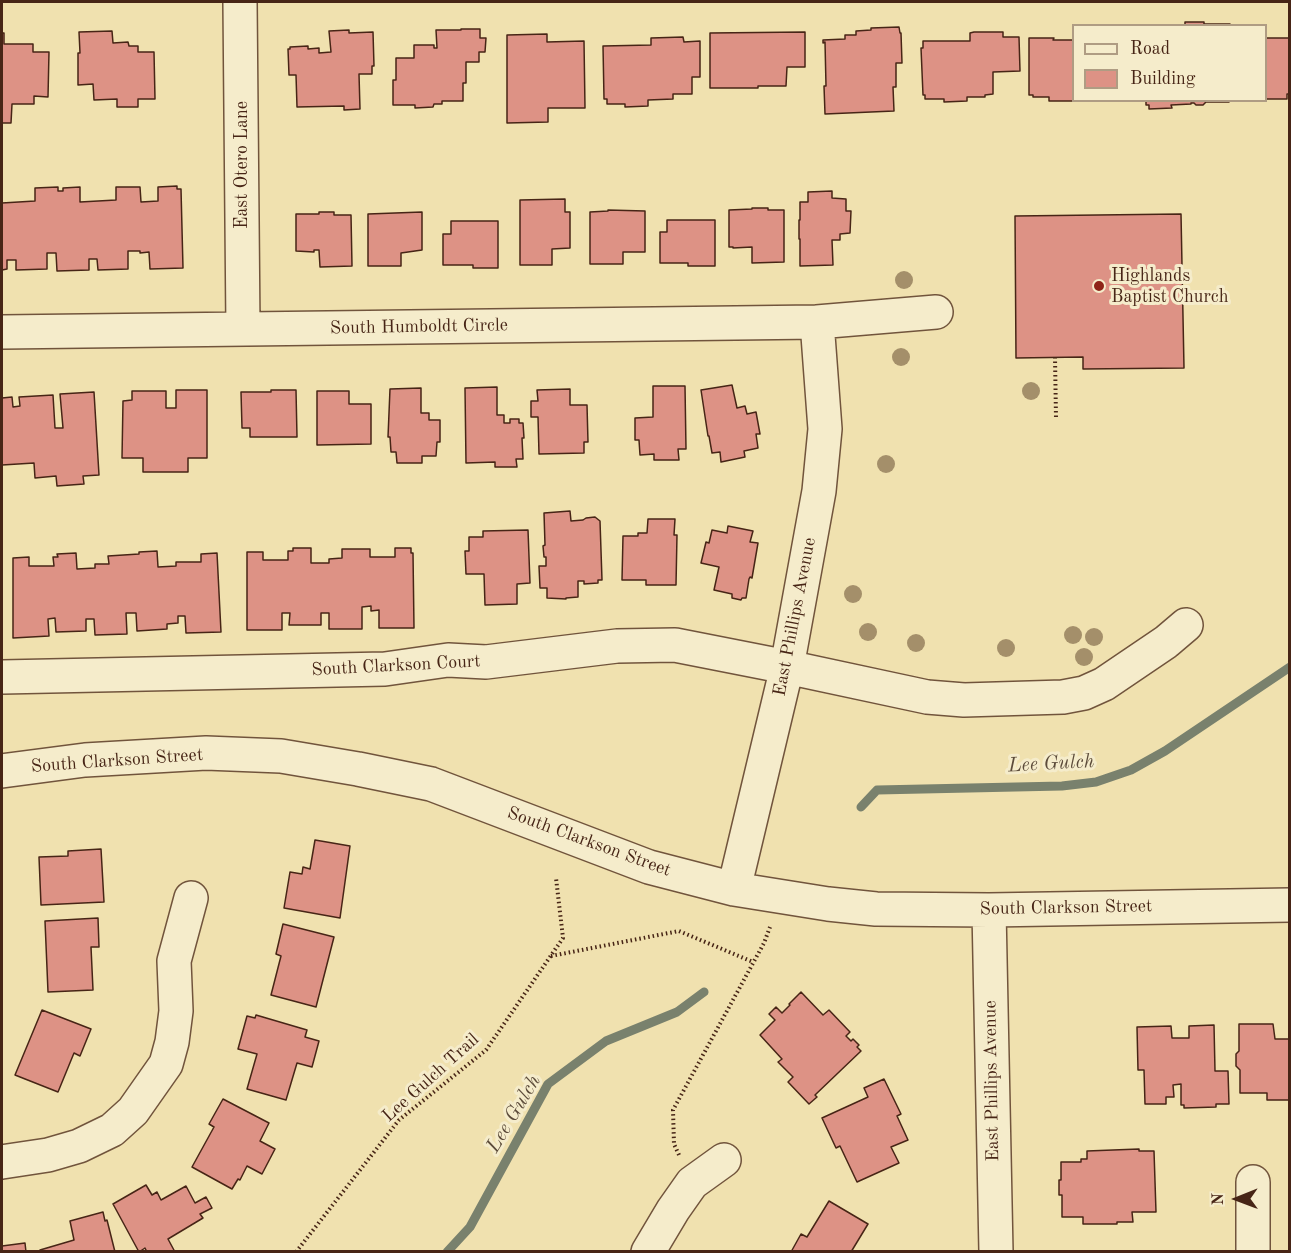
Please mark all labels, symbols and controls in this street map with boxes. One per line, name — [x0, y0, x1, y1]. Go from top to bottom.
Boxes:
legend — [1072, 24, 1267, 102]
text: Road — [1130, 40, 1170, 58]
text: Building — [1130, 70, 1195, 88]
street label: East Otero Lane — [231, 101, 253, 229]
place label: Highlands Baptist Church — [1111, 265, 1228, 308]
marker: Highlands Baptist Church — [1092, 279, 1106, 293]
street label: South Humboldt Circle — [330, 315, 508, 339]
street label: East Phillips Avenue — [769, 536, 821, 698]
street label: South Clarkson Court — [311, 651, 481, 681]
street label: South Clarkson Street — [30, 744, 204, 778]
water label: Lee Gulch — [1007, 750, 1095, 778]
street label: South Clarkson Street — [504, 802, 674, 882]
street label: South Clarkson Street — [980, 896, 1152, 920]
street label: East Phillips Avenue — [980, 1000, 1004, 1162]
street label: Lee Gulch Trail — [378, 1029, 484, 1127]
water label: Lee Gulch — [481, 1071, 547, 1157]
north arrow — [1207, 1169, 1267, 1229]
text: N — [1211, 1193, 1227, 1206]

